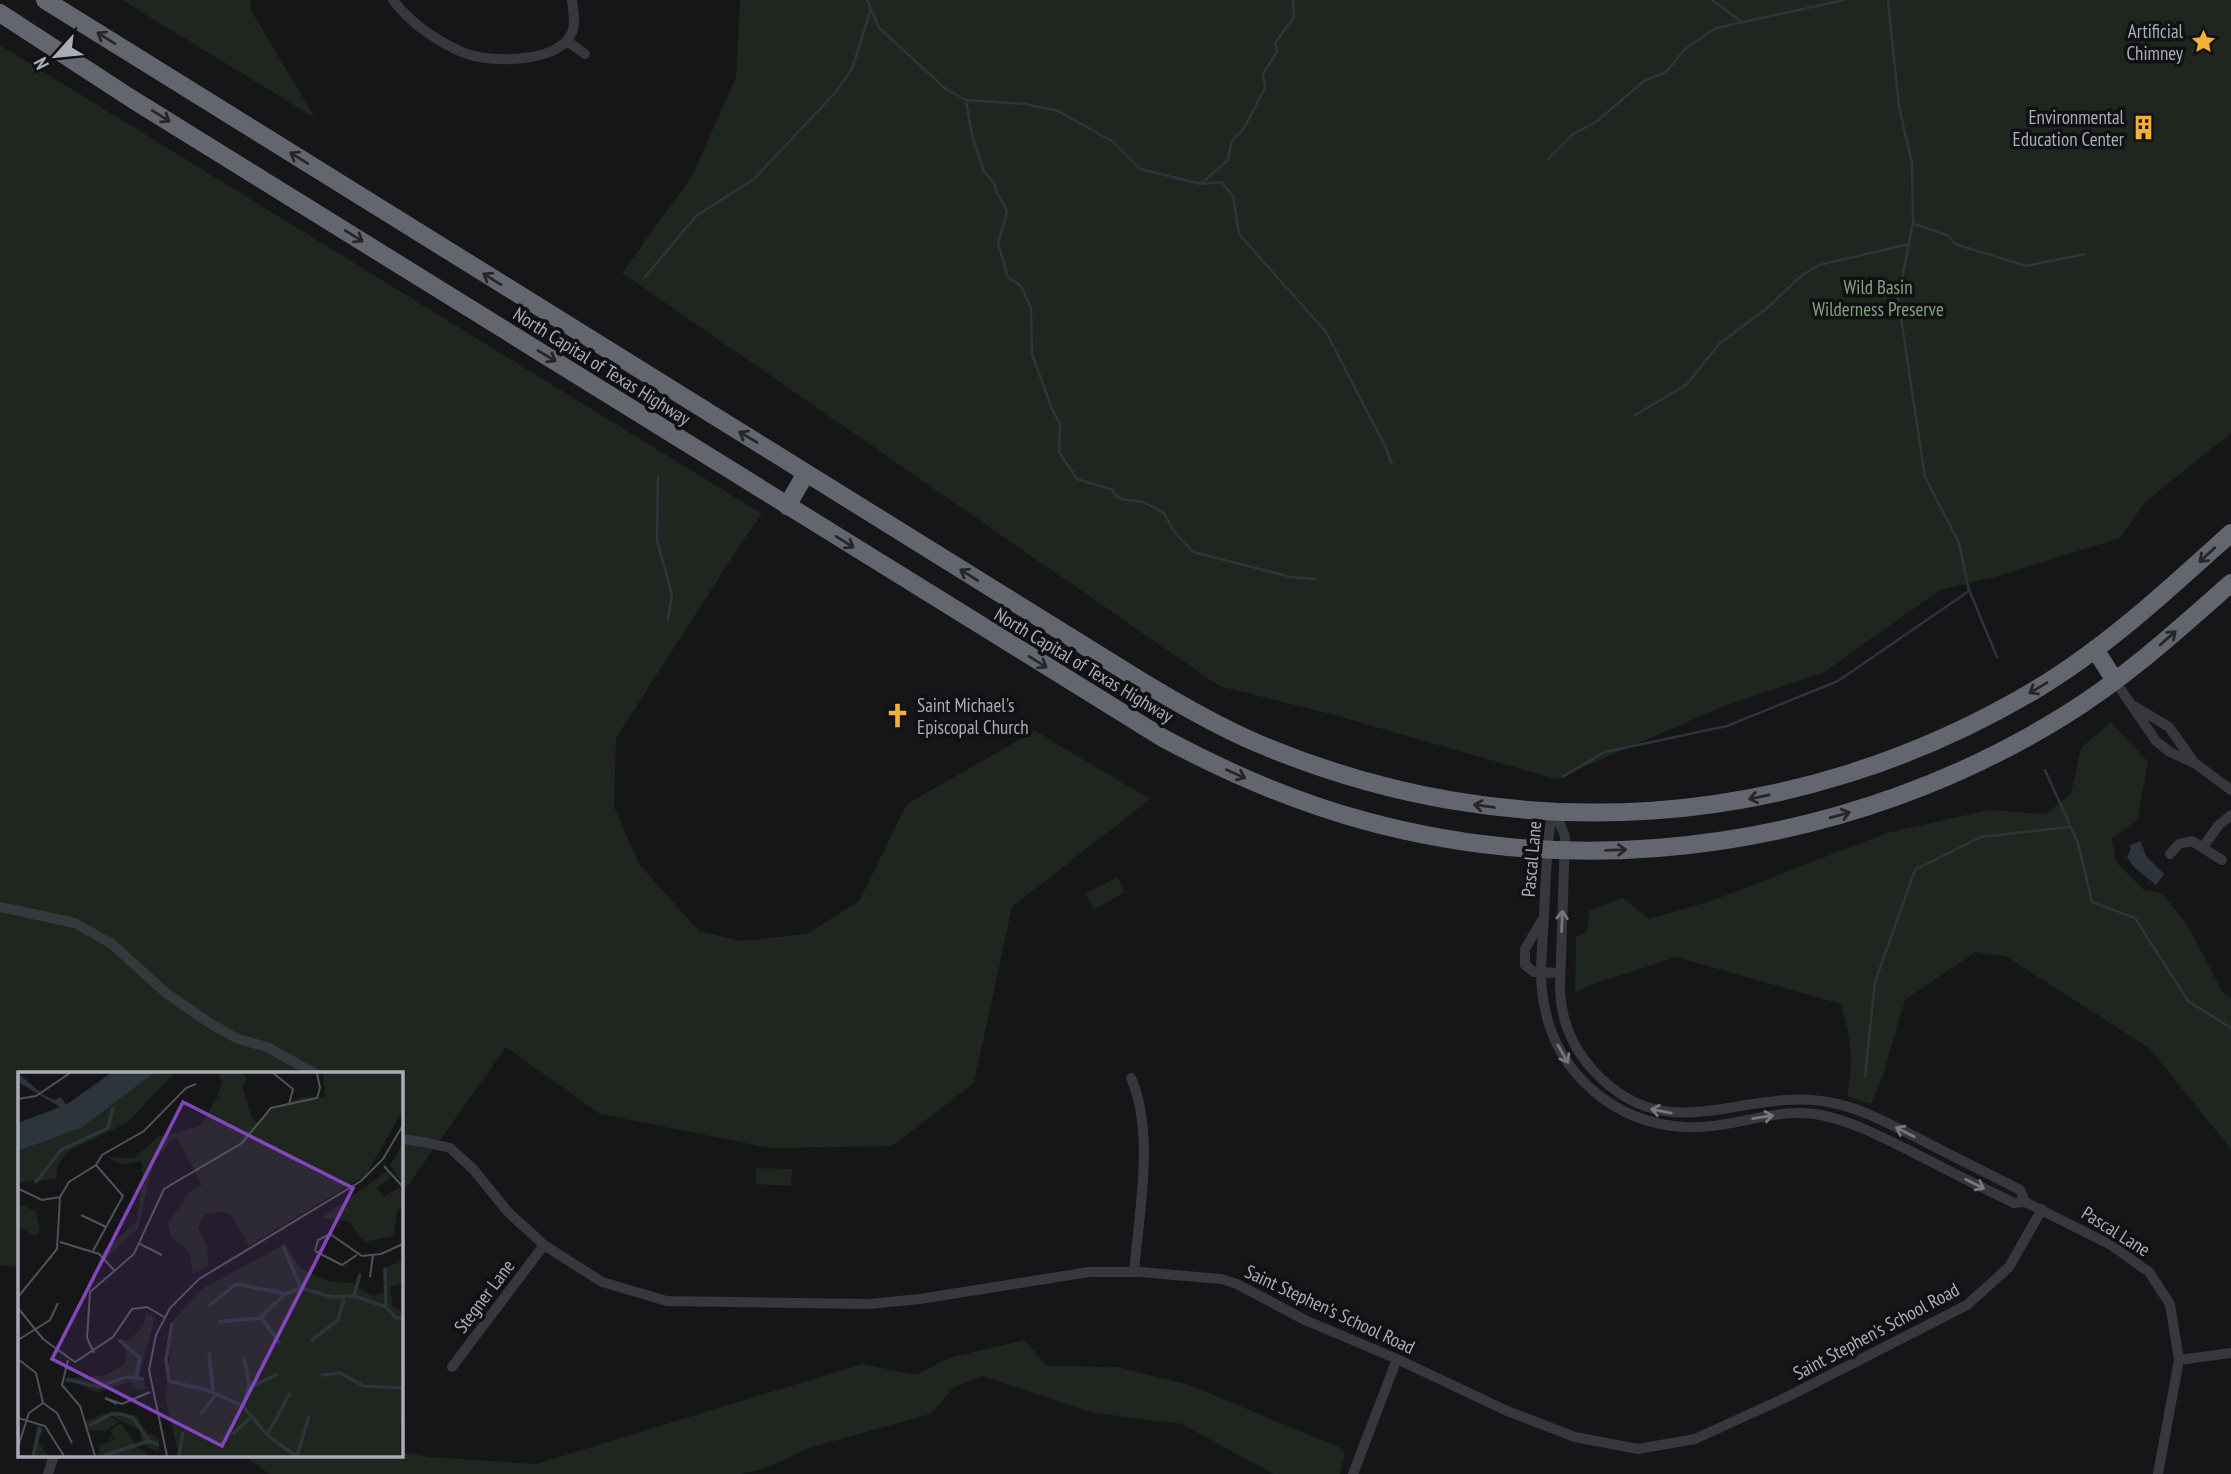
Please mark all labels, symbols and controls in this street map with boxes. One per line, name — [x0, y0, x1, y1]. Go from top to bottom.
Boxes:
place label: Artificial Chimney — [2126, 19, 2184, 65]
north arrow — [21, 21, 91, 91]
place icon: Artificial Chimney — [2189, 28, 2217, 56]
one-way arrow — [97, 30, 117, 44]
text: N — [28, 54, 54, 74]
place label: Environmental Education Center — [2013, 105, 2125, 151]
one-way arrow — [150, 110, 170, 124]
building icon: Environmental Education Center — [2130, 114, 2158, 142]
one-way arrow — [290, 151, 310, 165]
one-way arrow — [344, 229, 363, 244]
one-way arrow — [483, 271, 503, 285]
park label: Wild Basin Wilderness Preserve — [1812, 275, 1944, 321]
street label: North Capital of Texas Highway — [509, 302, 696, 431]
one-way arrow — [537, 349, 557, 363]
one-way arrow — [739, 430, 759, 444]
one-way arrow — [834, 535, 854, 549]
one-way arrow — [2198, 547, 2216, 563]
one-way arrow — [960, 567, 979, 582]
street label: North Capital of Texas Highway — [990, 602, 1179, 728]
one-way arrow — [2159, 630, 2177, 646]
one-way arrow — [1028, 655, 1047, 670]
one-way arrow — [2029, 681, 2049, 695]
place label: Saint Michael's Episcopal Church — [917, 693, 1029, 739]
church icon: Saint Michael's Episcopal Church — [883, 702, 911, 730]
one-way arrow — [1225, 768, 1246, 781]
one-way arrow — [1748, 790, 1771, 804]
one-way arrow — [1473, 799, 1496, 812]
one-way arrow — [1829, 807, 1851, 820]
street label: Pascal Lane — [1516, 820, 1546, 898]
one-way arrow — [1604, 843, 1627, 857]
one-way arrow — [1556, 910, 1569, 933]
one-way arrow — [1557, 1044, 1571, 1064]
inset map — [18, 1072, 402, 1456]
one-way arrow — [1650, 1103, 1673, 1117]
one-way arrow — [1751, 1110, 1774, 1123]
one-way arrow — [1895, 1124, 1916, 1138]
one-way arrow — [1964, 1177, 1985, 1191]
street label: Pascal Lane — [2077, 1201, 2155, 1261]
street label: Stegner Lane — [449, 1254, 520, 1338]
street label: Saint Stephen's School Road — [1241, 1259, 1419, 1359]
street label: Saint Stephen's School Road — [1789, 1277, 1963, 1385]

